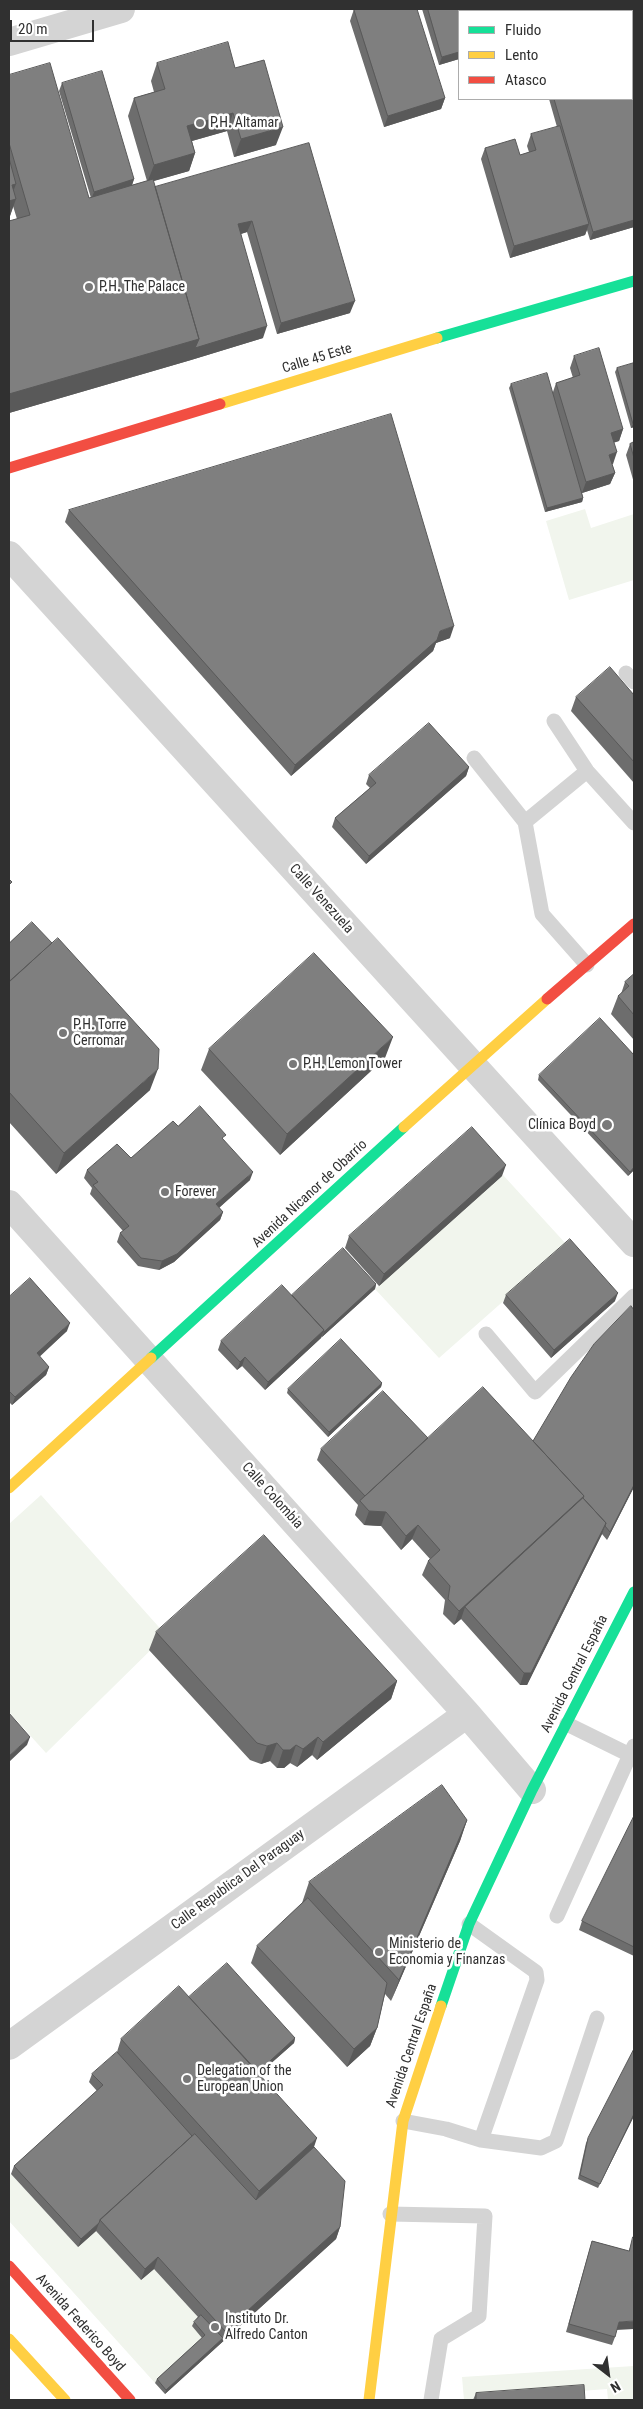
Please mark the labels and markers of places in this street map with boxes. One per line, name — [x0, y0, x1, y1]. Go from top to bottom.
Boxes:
place label: P.H. Altamar — [210, 115, 278, 131]
marker: P.H. Altamar — [194, 117, 206, 129]
place label: P.H. The Palace — [99, 279, 185, 295]
marker: P.H. The Palace — [83, 281, 95, 293]
place label: P.H. Torre Cerromar — [73, 1017, 126, 1050]
marker: P.H. Torre Cerromar — [57, 1027, 69, 1039]
place label: P.H. Lemon Tower — [303, 1056, 402, 1072]
marker: P.H. Lemon Tower — [287, 1058, 299, 1070]
place label: Clínica Boyd — [528, 1117, 596, 1133]
marker: Clínica Boyd — [600, 1118, 614, 1132]
place label: Forever — [175, 1184, 216, 1200]
marker: Forever — [159, 1186, 171, 1198]
place label: Ministerio de Economia y Finanzas — [389, 1936, 505, 1968]
marker: Ministerio de Economia y Finanzas — [373, 1946, 385, 1958]
place label: Delegation of the European Union — [197, 2063, 291, 2096]
marker: Delegation of the European Union — [181, 2073, 193, 2085]
place label: Instituto Dr. Alfredo Canton — [225, 2311, 308, 2344]
marker: Instituto Dr. Alfredo Canton — [209, 2321, 221, 2333]

